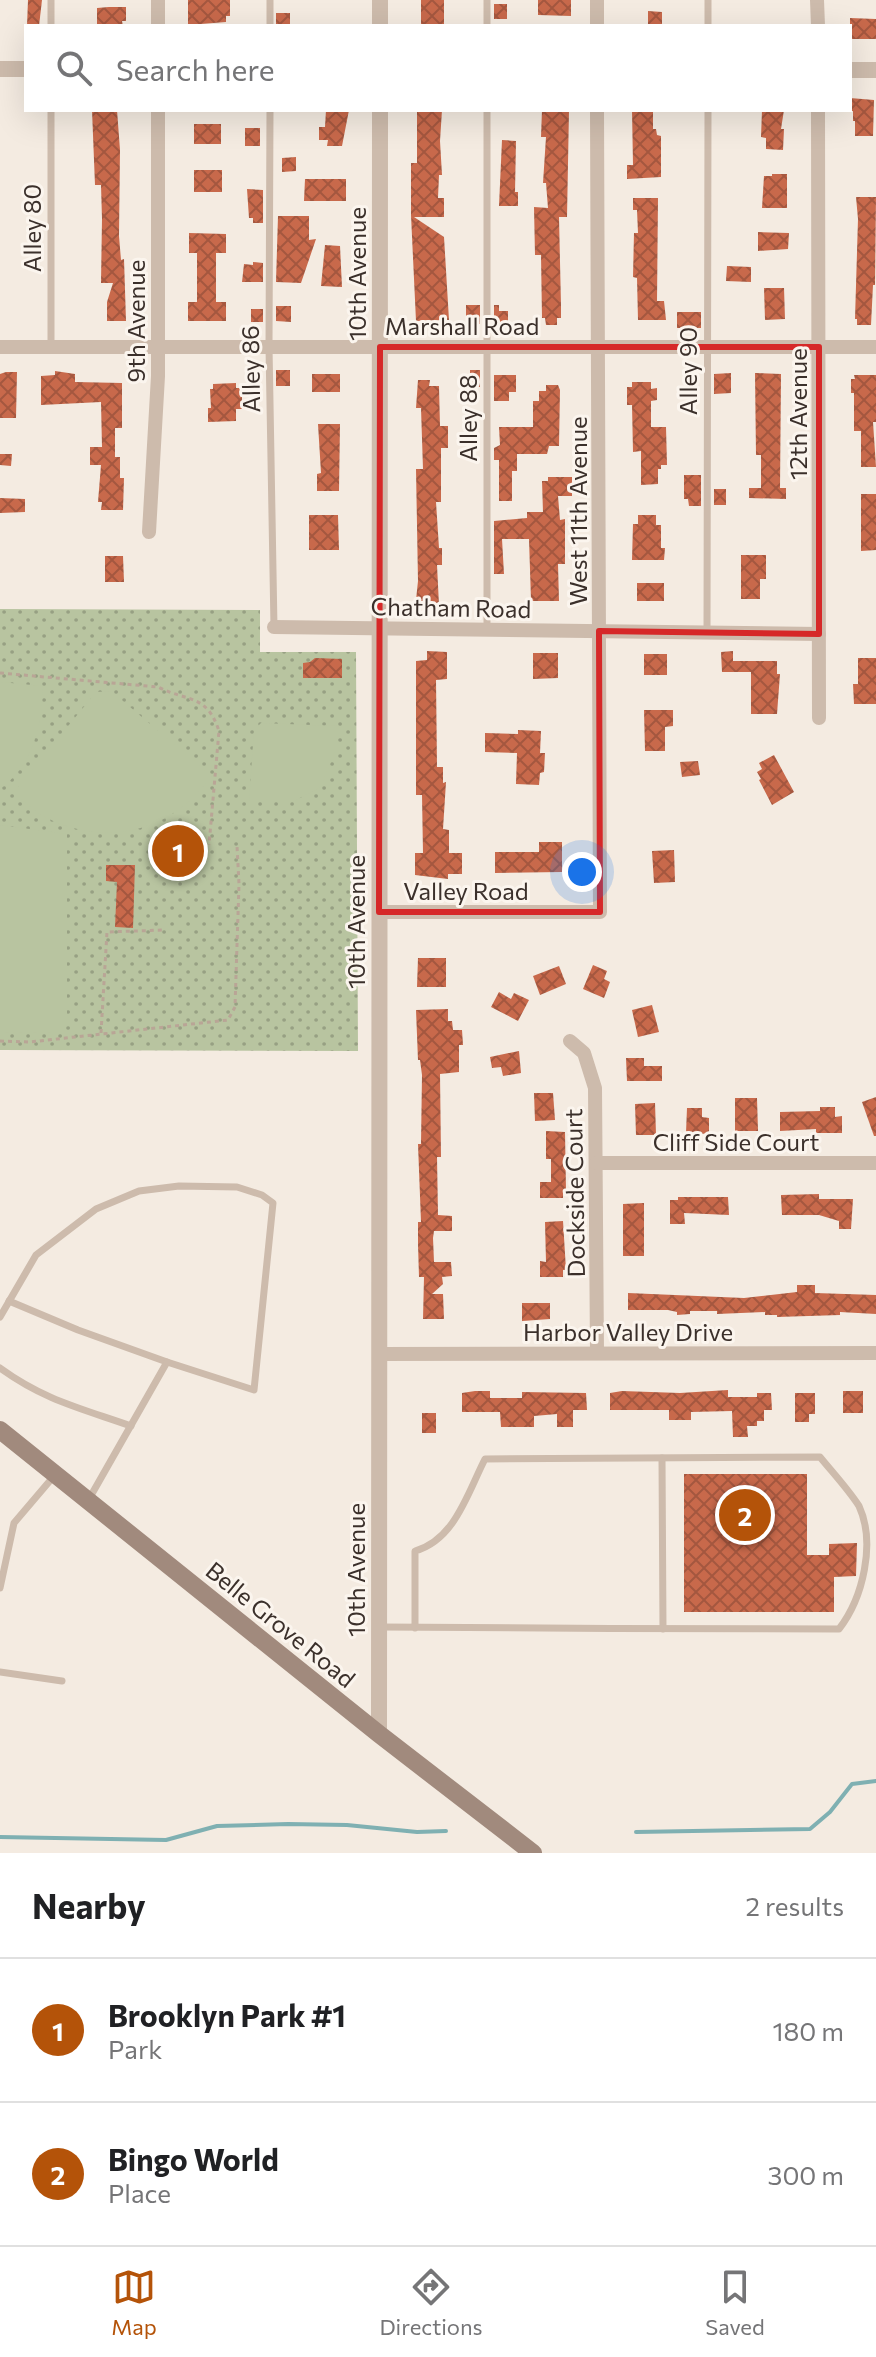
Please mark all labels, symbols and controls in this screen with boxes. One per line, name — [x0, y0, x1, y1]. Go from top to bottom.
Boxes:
search box — [24, 24, 852, 112]
icon: search — [52, 46, 96, 90]
text: Search here — [116, 50, 275, 87]
street label: Alley 80 — [17, 184, 46, 272]
street label: 10th Avenue — [342, 207, 371, 341]
street label: 9th Avenue — [121, 260, 150, 382]
street label: Marshall Road — [385, 311, 539, 340]
street label: Alley 86 — [235, 325, 265, 413]
street label: Alley 90 — [673, 327, 702, 415]
street label: 12th Avenue — [783, 348, 812, 480]
street label: Alley 88 — [453, 374, 482, 462]
street label: West 11th Avenue — [563, 416, 592, 606]
street label: Chatham Road — [371, 591, 531, 623]
pin: 1 — [152, 821, 204, 881]
your location — [562, 852, 602, 892]
street label: 10th Avenue — [341, 855, 370, 989]
street label: Valley Road — [403, 876, 529, 905]
street label: Dockside Court — [558, 1108, 590, 1278]
street label: Cliff Side Court — [653, 1127, 820, 1156]
street label: Harbor Valley Drive — [523, 1317, 733, 1346]
pin: 2 — [719, 1485, 771, 1545]
street label: 10th Avenue — [341, 1503, 370, 1637]
street label: Belle Grove Road — [201, 1555, 361, 1693]
text: Nearby — [32, 1884, 146, 1926]
text: 2 results — [746, 1890, 844, 1921]
text: Brooklyn Park #1 — [108, 1996, 346, 2033]
text: 1 — [52, 2015, 64, 2046]
text: 180 m — [772, 2015, 844, 2046]
text: Park — [108, 2033, 162, 2064]
text: Bingo World — [108, 2140, 279, 2177]
text: 2 — [51, 2159, 65, 2190]
text: 300 m — [768, 2159, 844, 2190]
text: Place — [108, 2177, 171, 2208]
tab: Map — [111, 2265, 157, 2340]
tab: Directions — [379, 2265, 483, 2340]
tab: Saved — [705, 2265, 765, 2340]

